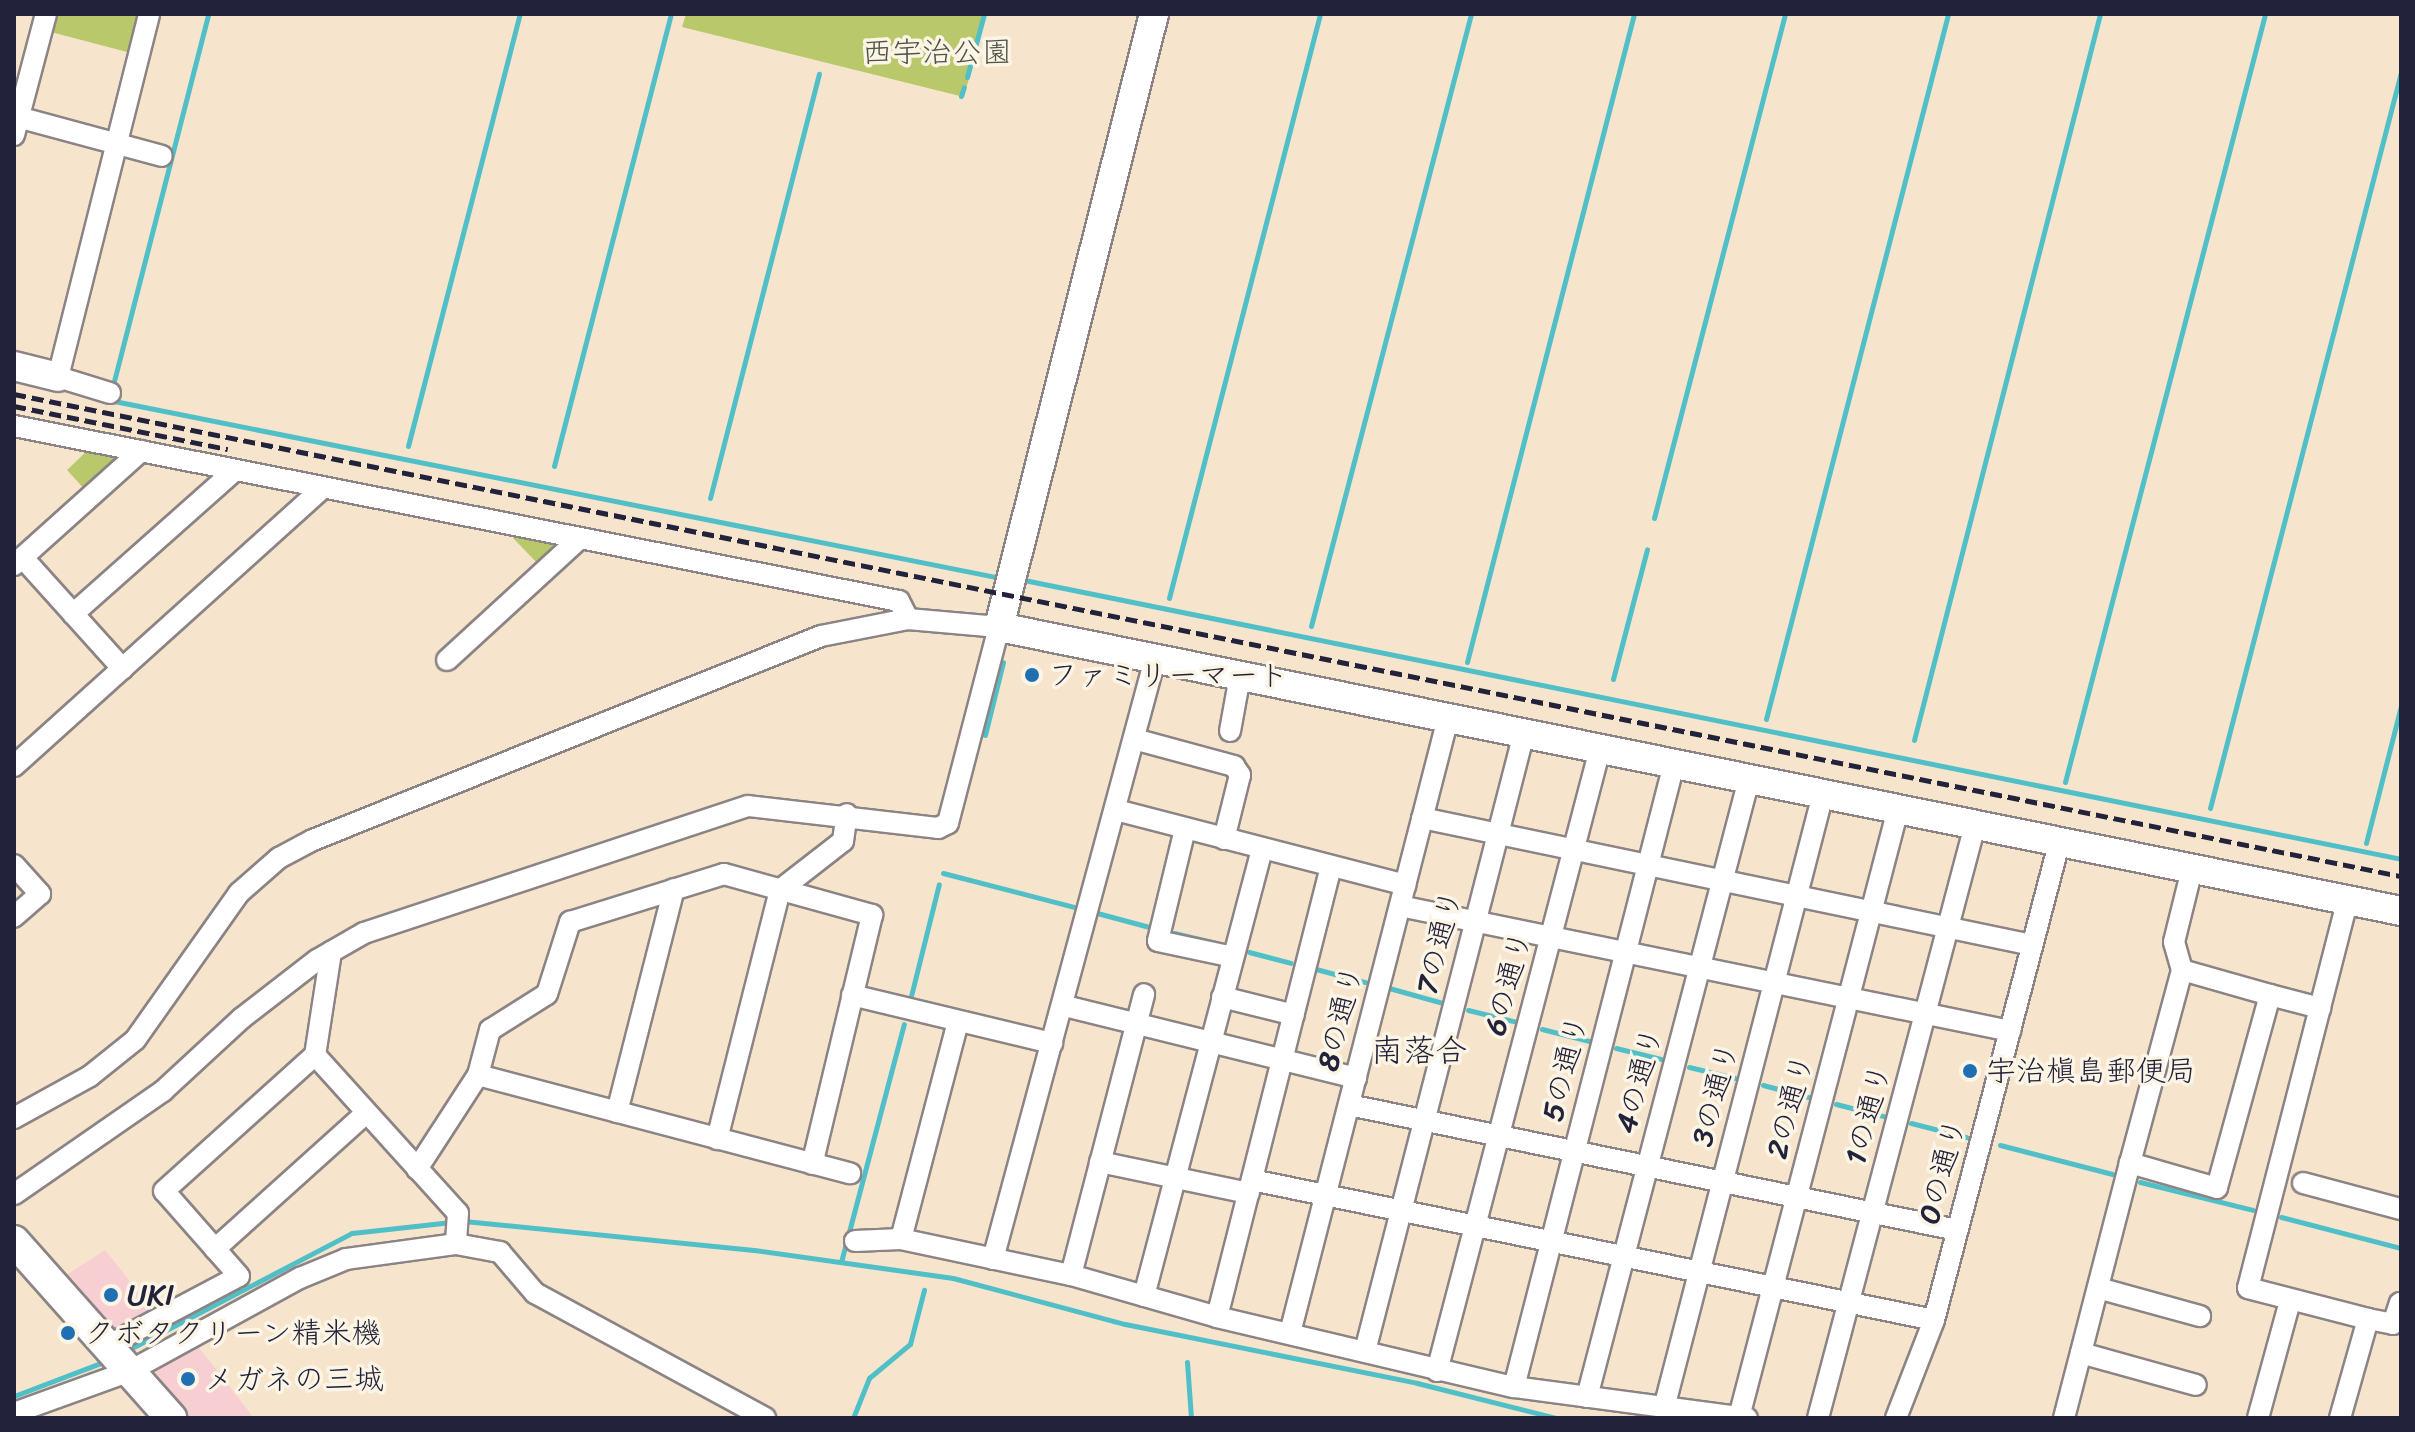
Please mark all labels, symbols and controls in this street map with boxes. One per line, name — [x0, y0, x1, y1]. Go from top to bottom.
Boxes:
park label: 西宇治公園 — [862, 34, 1012, 70]
place label: ファミリーマート — [1048, 657, 1288, 693]
marker: ファミリーマート — [1023, 666, 1041, 684]
street label: 7の通り — [1409, 886, 1469, 998]
street label: 6の通り — [1477, 927, 1539, 1039]
street label: 8の通り — [1309, 961, 1371, 1075]
street label: 5の通り — [1534, 1011, 1596, 1125]
street label: 4の通り — [1608, 1023, 1670, 1137]
district label: 南落合 — [1371, 1032, 1467, 1070]
street label: 3の通り — [1684, 1038, 1746, 1150]
street label: 2の通り — [1759, 1050, 1821, 1162]
place label: 宇治槇島郵便局 — [1986, 1053, 2196, 1089]
street label: 1の通り — [1837, 1060, 1899, 1168]
marker: 宇治槇島郵便局 — [1961, 1062, 1979, 1080]
street label: 0の通り — [1911, 1114, 1973, 1228]
place label: UKI — [127, 1277, 174, 1313]
marker: UKI — [102, 1286, 120, 1304]
place label: クボタクリーン精米機 — [84, 1315, 384, 1351]
marker: クボタクリーン精米機 — [59, 1324, 77, 1342]
place label: メガネの三城 — [204, 1361, 384, 1397]
marker: メガネの三城 — [179, 1370, 197, 1388]

